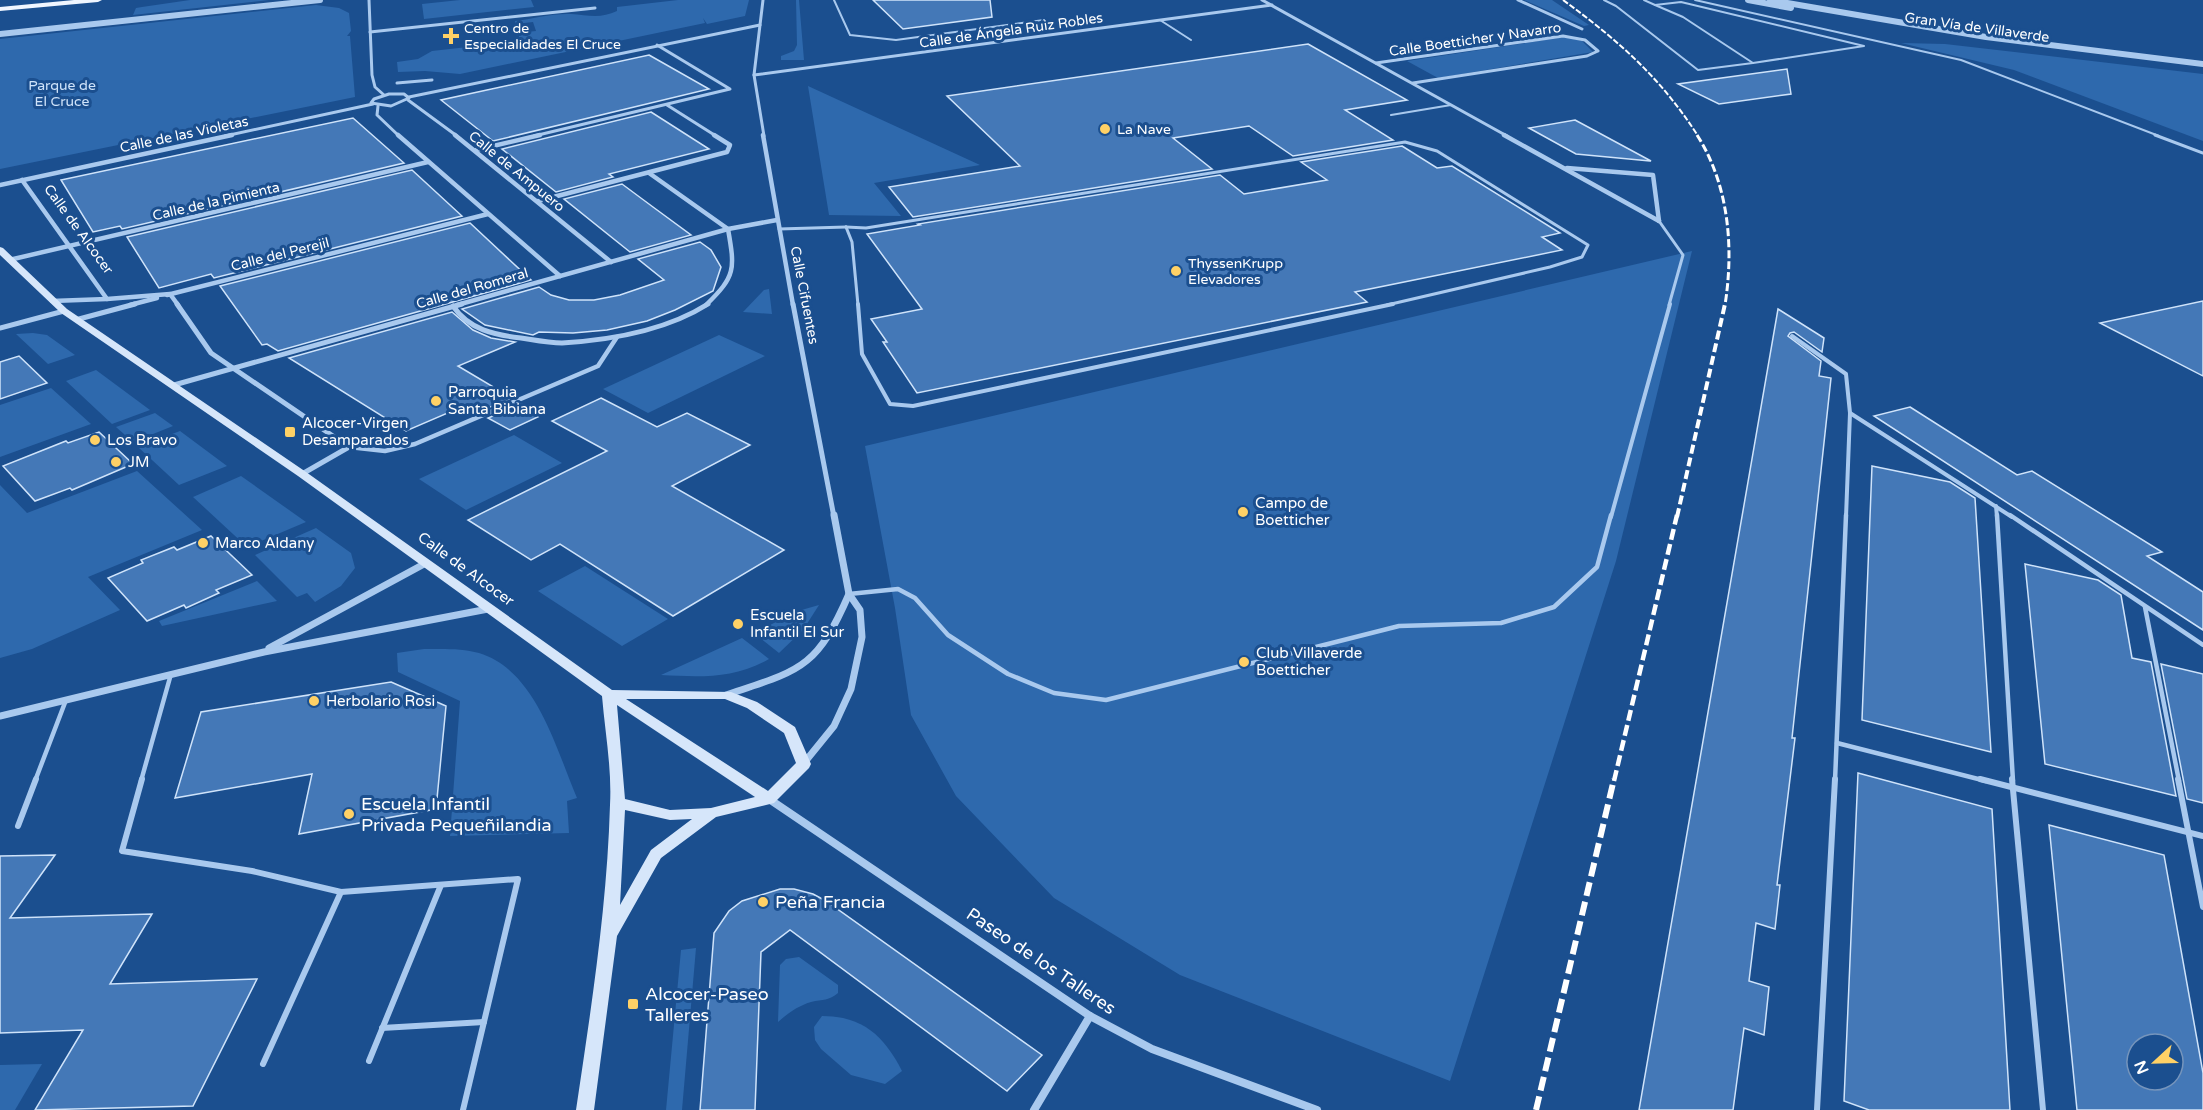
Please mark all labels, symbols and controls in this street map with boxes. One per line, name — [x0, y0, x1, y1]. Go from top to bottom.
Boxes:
street label: Calle de Ángela Ruiz Robles — [918, 9, 1104, 52]
street label: Gran Vía de Villaverde — [1904, 9, 2050, 46]
street label: Calle Boetticher y Navarro — [1388, 19, 1562, 60]
place label: Centro de Especialidades El Cruce — [464, 20, 621, 53]
marker: Centro de Especialidades El Cruce — [442, 27, 460, 45]
park label: Parque de El Cruce — [28, 77, 96, 110]
street label: Calle de las Violetas — [118, 112, 250, 156]
place label: La Nave — [1117, 121, 1171, 138]
marker: La Nave — [1098, 122, 1112, 136]
street label: Calle de Ampuero — [465, 127, 568, 215]
street label: Calle de la Pimienta — [151, 179, 281, 224]
street label: Calle de Alcocer — [40, 181, 117, 278]
street label: Calle del Perejil — [229, 234, 331, 275]
street label: Calle Cifuentes — [787, 245, 822, 346]
place label: ThyssenKrupp Elevadores — [1188, 255, 1283, 288]
street label: Calle del Romeral — [414, 264, 530, 313]
marker: ThyssenKrupp Elevadores — [1169, 264, 1183, 278]
place label: Parroquia Santa Bibiana — [448, 383, 546, 418]
marker: Parroquia Santa Bibiana — [429, 394, 443, 408]
place label: Alcocer-Virgen Desamparados — [302, 414, 409, 449]
marker: Alcocer-Virgen Desamparados — [283, 425, 297, 439]
place label: Los Bravo — [107, 431, 177, 449]
marker: Los Bravo — [88, 433, 102, 447]
place label: JM — [128, 453, 149, 471]
marker: JM — [109, 455, 123, 469]
place label: Campo de Boetticher — [1255, 494, 1330, 529]
marker: Campo de Boetticher — [1236, 505, 1250, 519]
street label: Calle de Alcocer — [414, 528, 518, 610]
place label: Marco Aldany — [215, 534, 314, 552]
marker: Marco Aldany — [196, 536, 210, 550]
place label: Escuela Infantil El Sur — [750, 606, 844, 641]
marker: Escuela Infantil El Sur — [731, 617, 745, 631]
place label: Club Villaverde Boetticher — [1256, 644, 1362, 679]
marker: Club Villaverde Boetticher — [1237, 655, 1251, 669]
place label: Herbolario Rosi — [326, 692, 435, 710]
marker: Herbolario Rosi — [307, 694, 321, 708]
place label: Escuela Infantil Privada Pequeñilandia — [361, 793, 552, 836]
marker: Escuela Infantil Privada Pequeñilandia — [342, 807, 356, 821]
place label: Peña Francia — [775, 891, 885, 913]
marker: Peña Francia — [756, 895, 770, 909]
street label: Paseo de los Talleres — [962, 903, 1120, 1019]
place label: Alcocer-Paseo Talleres — [645, 983, 769, 1026]
marker: Alcocer-Paseo Talleres — [626, 997, 640, 1011]
north arrow — [2125, 1032, 2185, 1092]
text: N — [2130, 1058, 2154, 1077]

